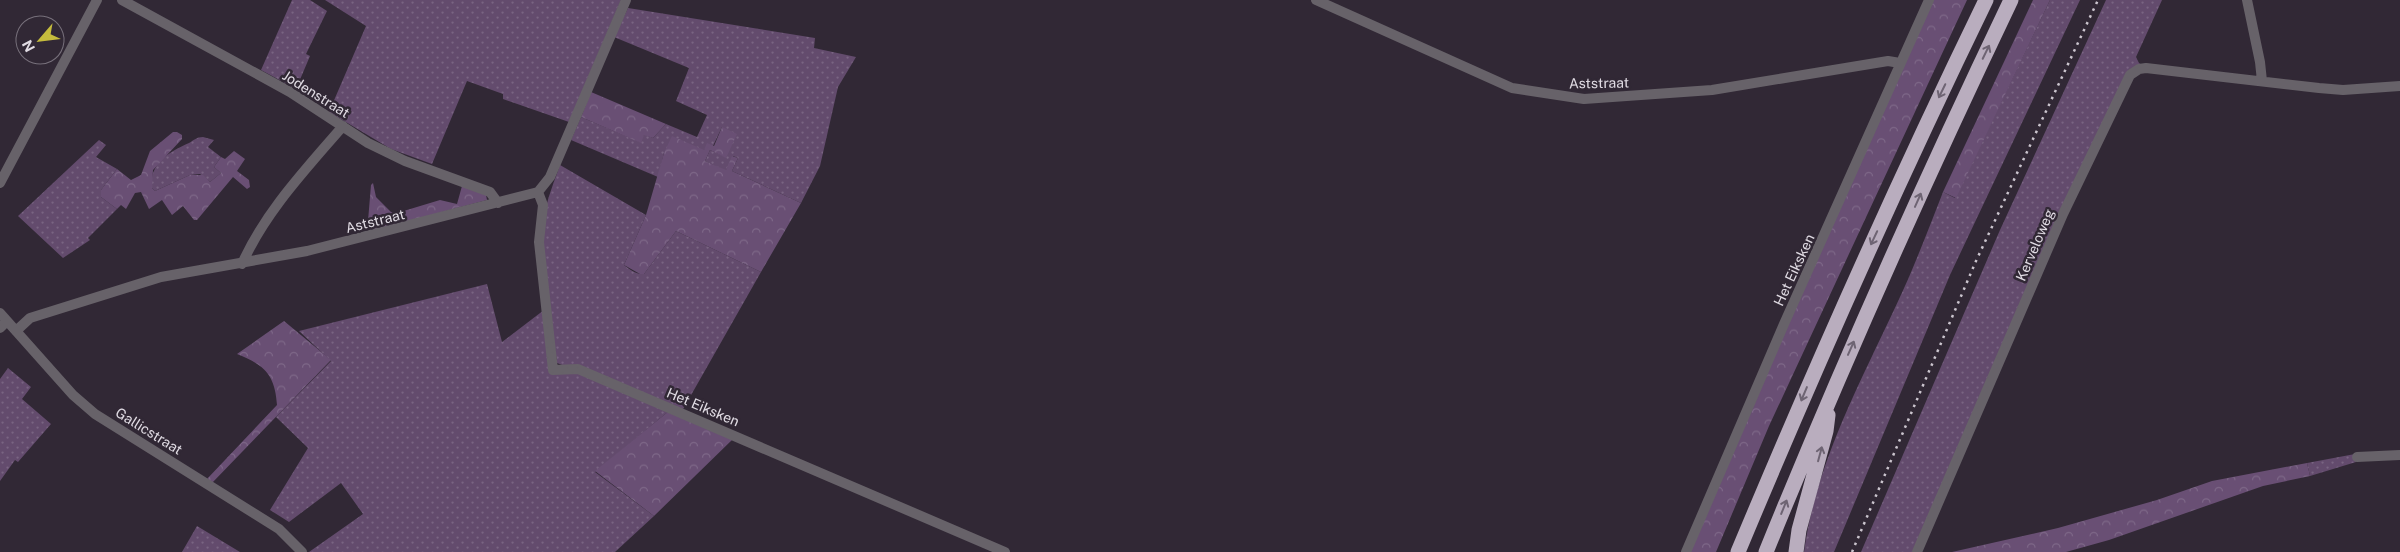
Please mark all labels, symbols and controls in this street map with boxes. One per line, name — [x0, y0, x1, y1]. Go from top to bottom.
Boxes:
north arrow — [15, 15, 65, 65]
text: N — [19, 38, 38, 55]
one-way arrow — [1982, 45, 1991, 60]
street label: Jodenstraat — [280, 67, 352, 121]
street label: Aststraat — [1569, 74, 1629, 92]
one-way arrow — [1937, 83, 1946, 98]
one-way arrow — [1913, 193, 1923, 208]
street label: Aststraat — [344, 206, 406, 236]
street label: Kerveloweg — [2013, 206, 2057, 283]
one-way arrow — [1868, 230, 1878, 245]
street label: Het Eiksken — [1770, 232, 1818, 308]
one-way arrow — [1847, 341, 1856, 356]
street label: Het Eiksken — [664, 385, 742, 429]
one-way arrow — [1799, 386, 1808, 401]
street label: Gallicstraat — [113, 404, 185, 458]
one-way arrow — [1815, 446, 1825, 462]
one-way arrow — [1780, 500, 1789, 515]

